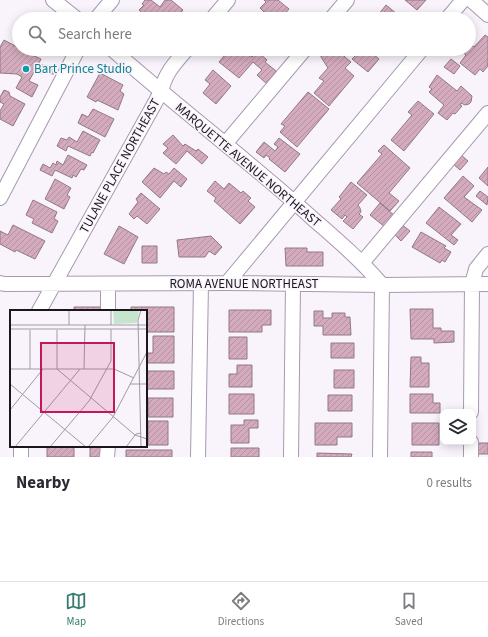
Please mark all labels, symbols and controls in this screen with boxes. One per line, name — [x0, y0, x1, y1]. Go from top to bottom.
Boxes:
search box — [12, 12, 476, 56]
icon: search — [26, 23, 48, 45]
text: Search here — [58, 24, 132, 45]
place label: Bart Prince Studio — [34, 60, 132, 78]
marker: Bart Prince Studio — [21, 64, 31, 74]
street label: TULANE PLACE NORTHEAST — [75, 95, 165, 237]
street label: MARQUETTE AVENUE NORTHEAST — [171, 99, 325, 231]
street label: ROMA AVENUE NORTHEAST — [169, 275, 319, 293]
inset map — [10, 310, 147, 447]
map controls — [440, 409, 476, 445]
button: layers — [440, 409, 476, 445]
text: Nearby — [16, 471, 70, 495]
text: 0 results — [427, 474, 472, 492]
tab: Map — [65, 590, 87, 629]
tab: Directions — [218, 590, 264, 629]
tab: Saved — [395, 590, 423, 629]

